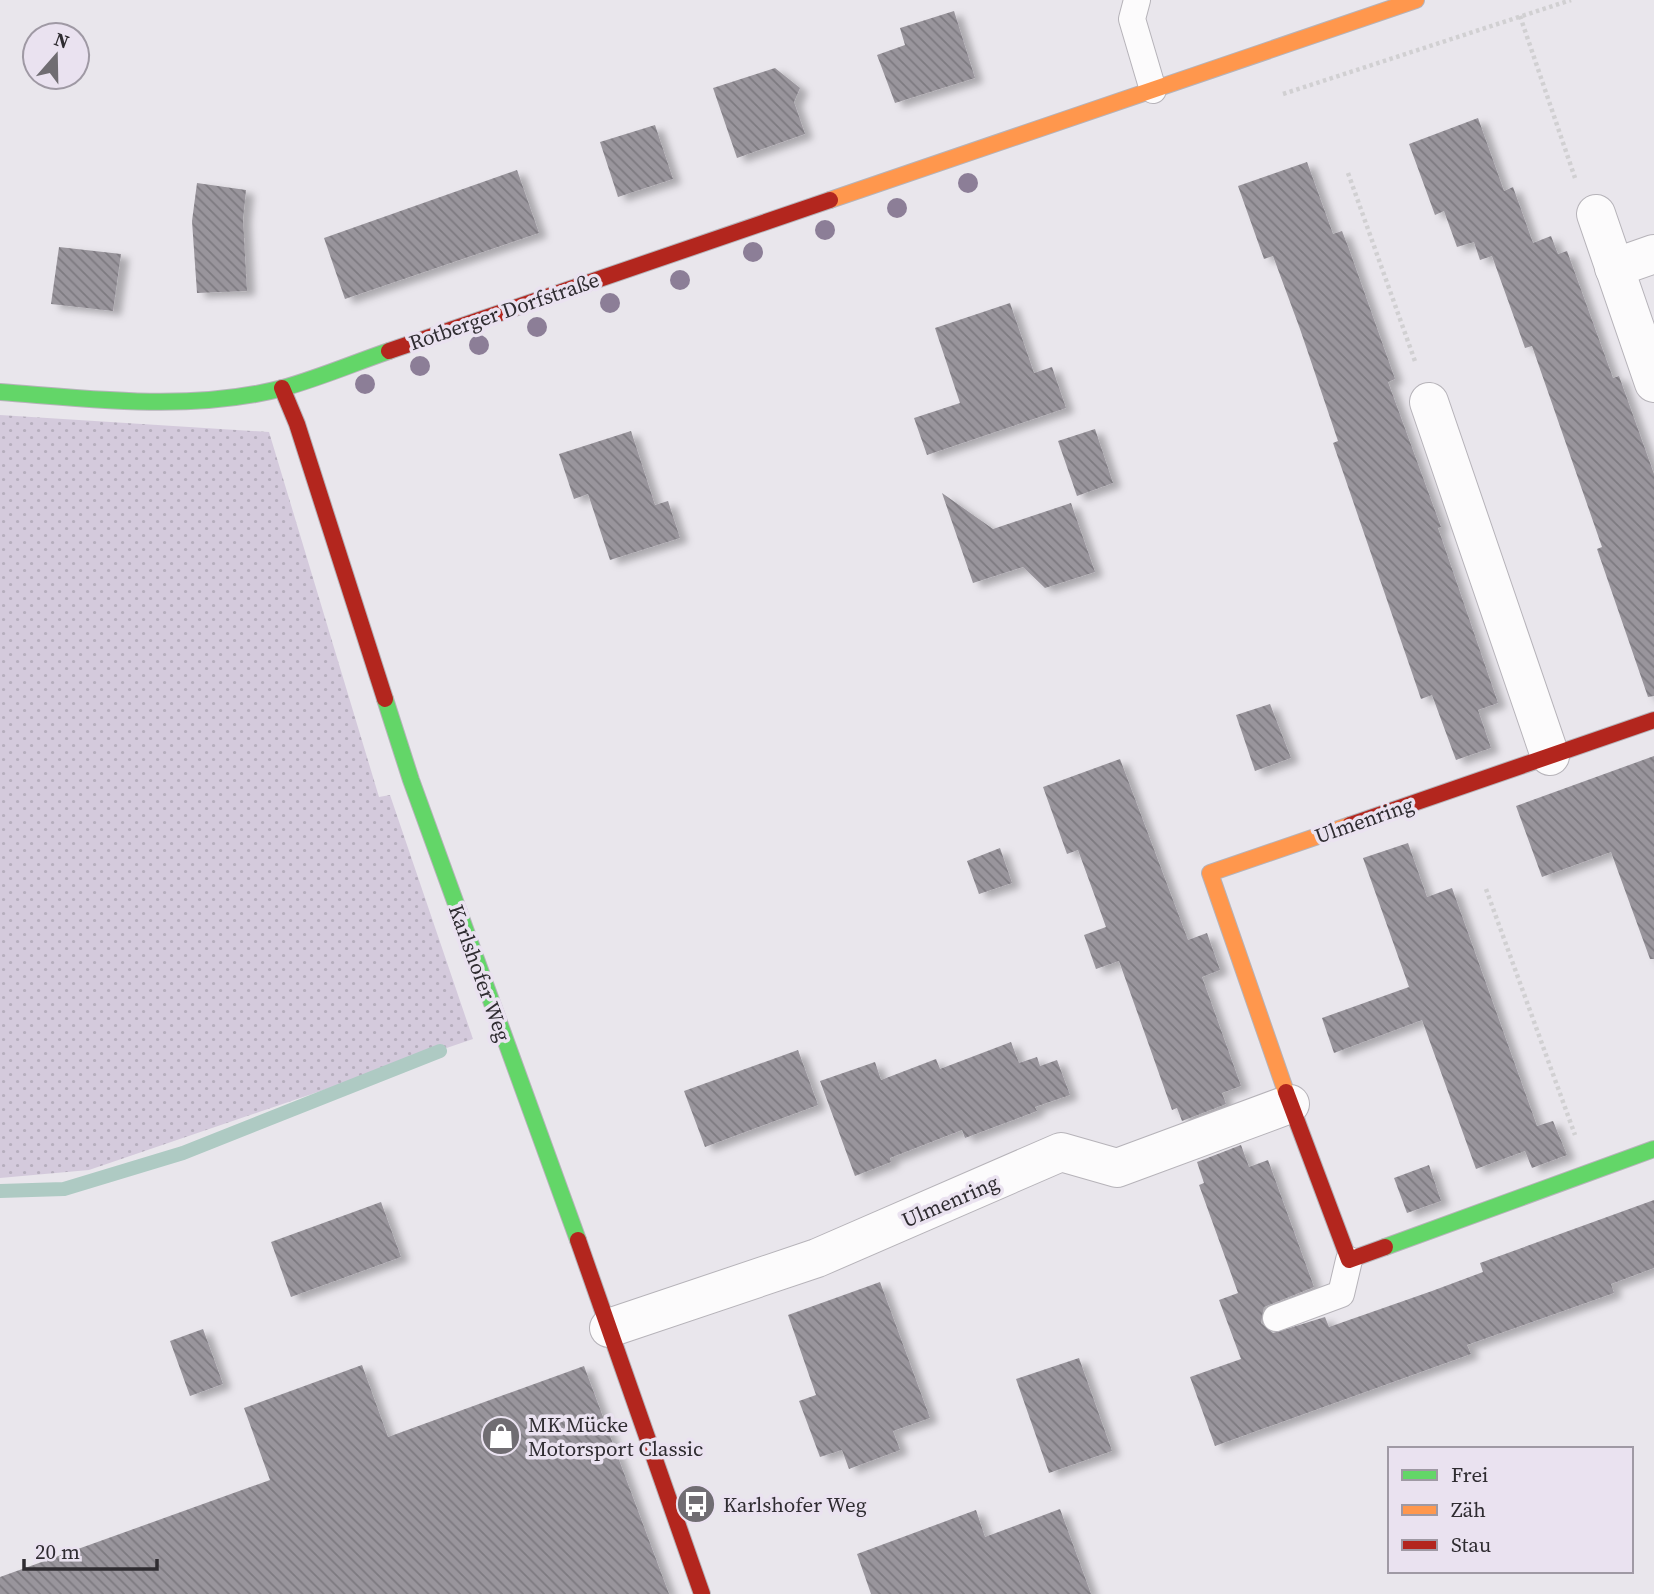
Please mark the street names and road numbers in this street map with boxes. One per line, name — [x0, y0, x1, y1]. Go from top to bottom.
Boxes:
street label: Rotberger Dorfstraße — [405, 265, 603, 357]
street label: Ulmenring — [1311, 790, 1417, 850]
street label: Karlshofer Weg — [442, 901, 518, 1046]
street label: Ulmenring — [897, 1168, 1003, 1234]

